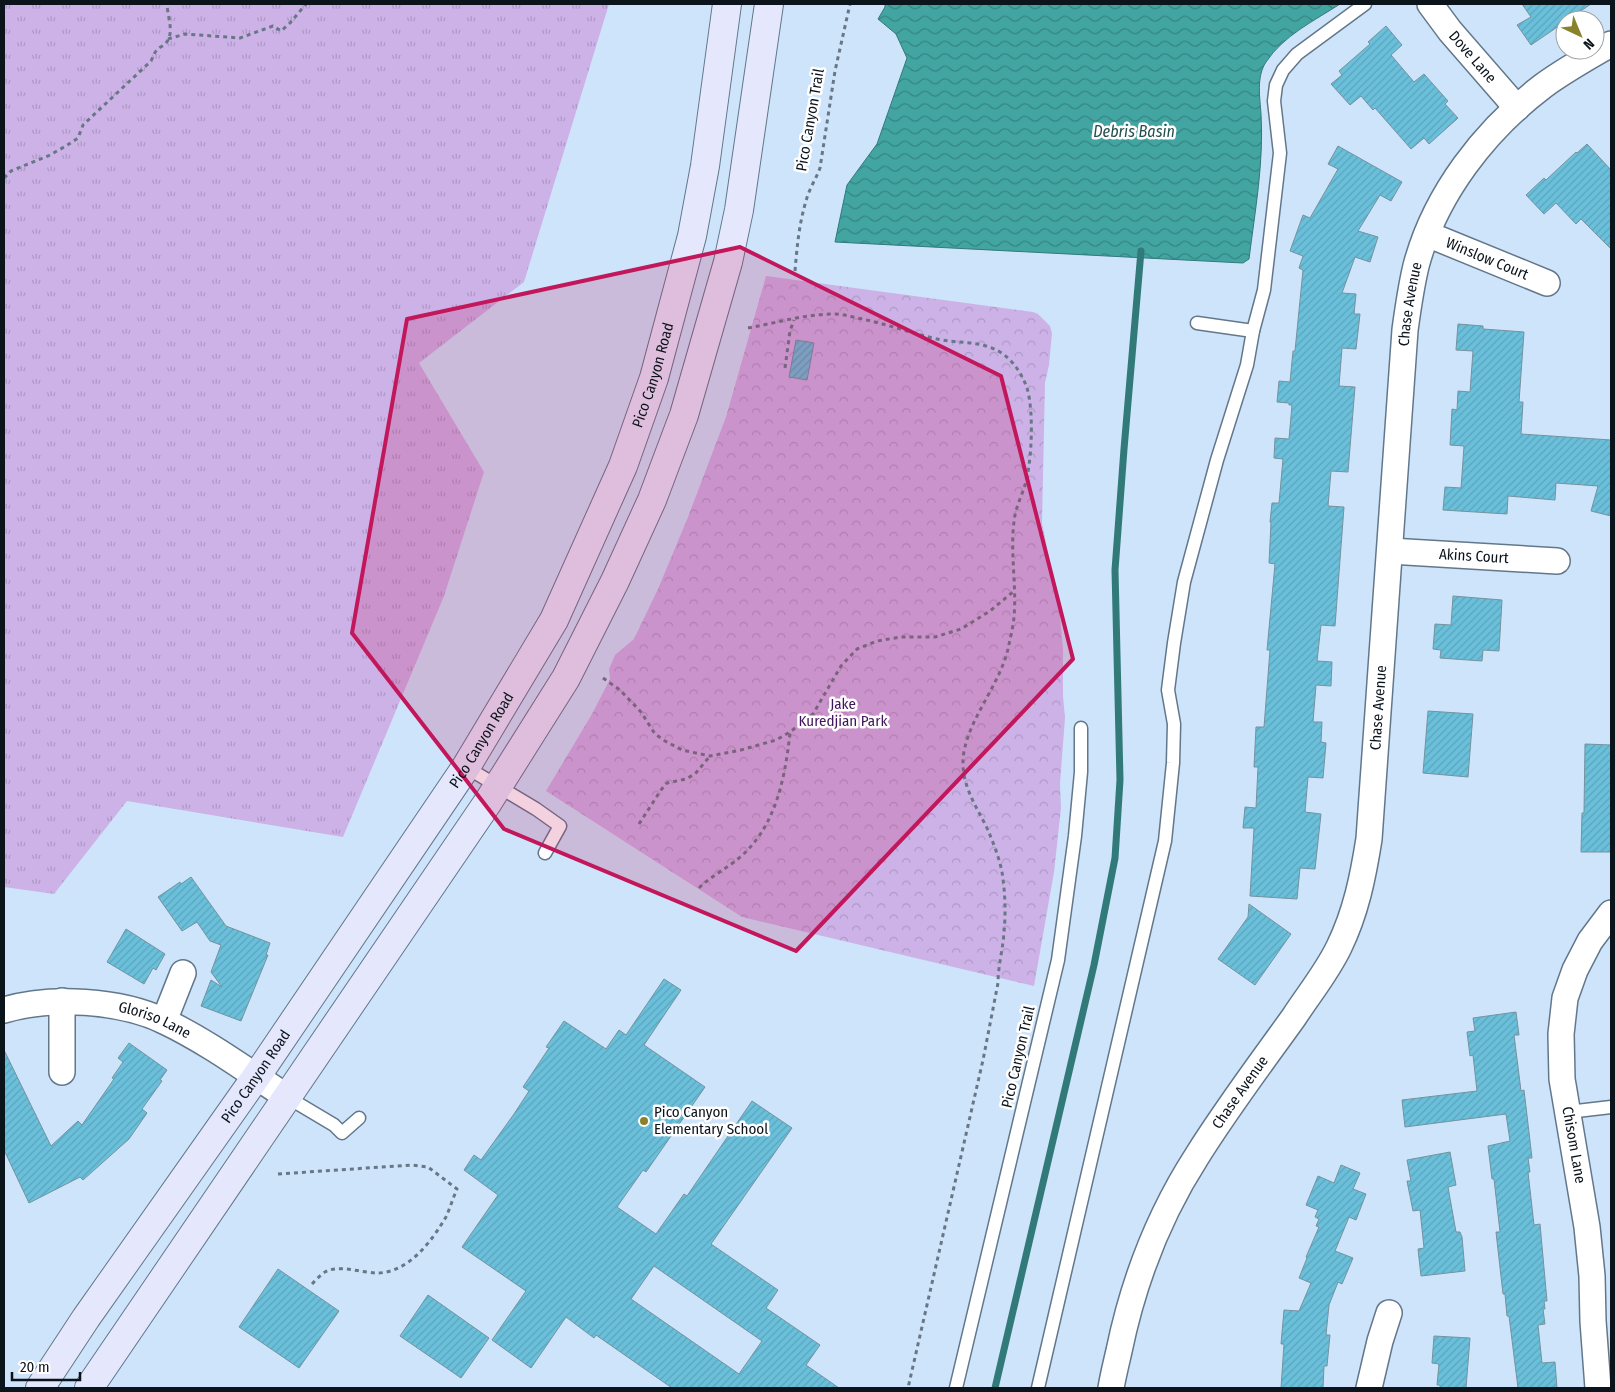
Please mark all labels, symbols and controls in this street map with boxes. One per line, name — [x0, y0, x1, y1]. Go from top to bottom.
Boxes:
north arrow — [1555, 10, 1605, 60]
street label: Dove Lane — [1445, 27, 1500, 87]
text: N — [1580, 35, 1598, 53]
street label: Pico Canyon Trail — [792, 67, 828, 173]
water label: Debris Basin — [1093, 122, 1175, 141]
street label: Winslow Court — [1443, 234, 1531, 284]
street label: Chase Avenue — [1395, 260, 1426, 347]
street label: Pico Canyon Road — [628, 321, 677, 430]
street label: Akins Court — [1438, 545, 1509, 567]
street label: Chase Avenue — [1366, 665, 1390, 751]
street label: Pico Canyon Road — [445, 689, 518, 792]
park label: Jake Kuredjian Park — [799, 695, 887, 730]
street label: Gloriso Lane — [117, 998, 194, 1042]
street label: Pico Canyon Trail — [998, 1004, 1038, 1110]
street label: Pico Canyon Road — [217, 1027, 294, 1126]
street label: Chase Avenue — [1208, 1052, 1272, 1132]
place label: Pico Canyon Elementary School — [654, 1103, 768, 1138]
street label: Chisom Lane — [1558, 1105, 1590, 1185]
marker: Pico Canyon Elementary School — [638, 1115, 650, 1127]
scale bar — [12, 1350, 80, 1382]
text: 20 m — [20, 1358, 50, 1376]

